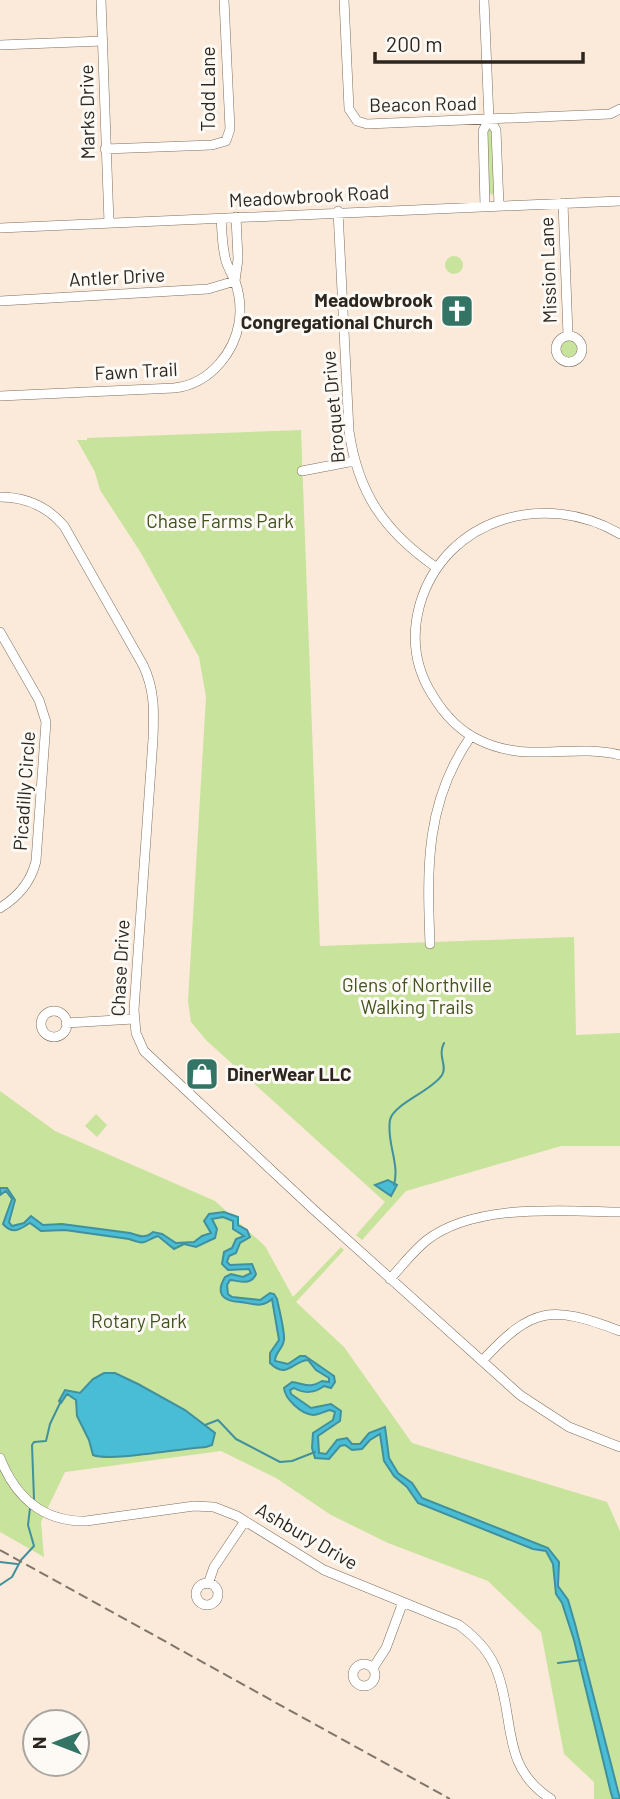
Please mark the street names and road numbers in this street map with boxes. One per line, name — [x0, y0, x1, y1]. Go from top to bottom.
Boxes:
street label: Todd Lane — [196, 46, 219, 132]
street label: Marks Drive — [74, 64, 99, 160]
street label: Beacon Road — [369, 91, 477, 116]
street label: Meadowbrook Road — [228, 180, 390, 211]
street label: Mission Lane — [534, 216, 561, 324]
street label: Antler Drive — [68, 262, 166, 291]
street label: Broquet Drive — [316, 350, 349, 464]
street label: Fawn Trail — [94, 357, 178, 384]
street label: Picadilly Circle — [8, 730, 39, 852]
street label: Chase Drive — [105, 919, 134, 1017]
street label: Ashbury Drive — [252, 1497, 362, 1574]

